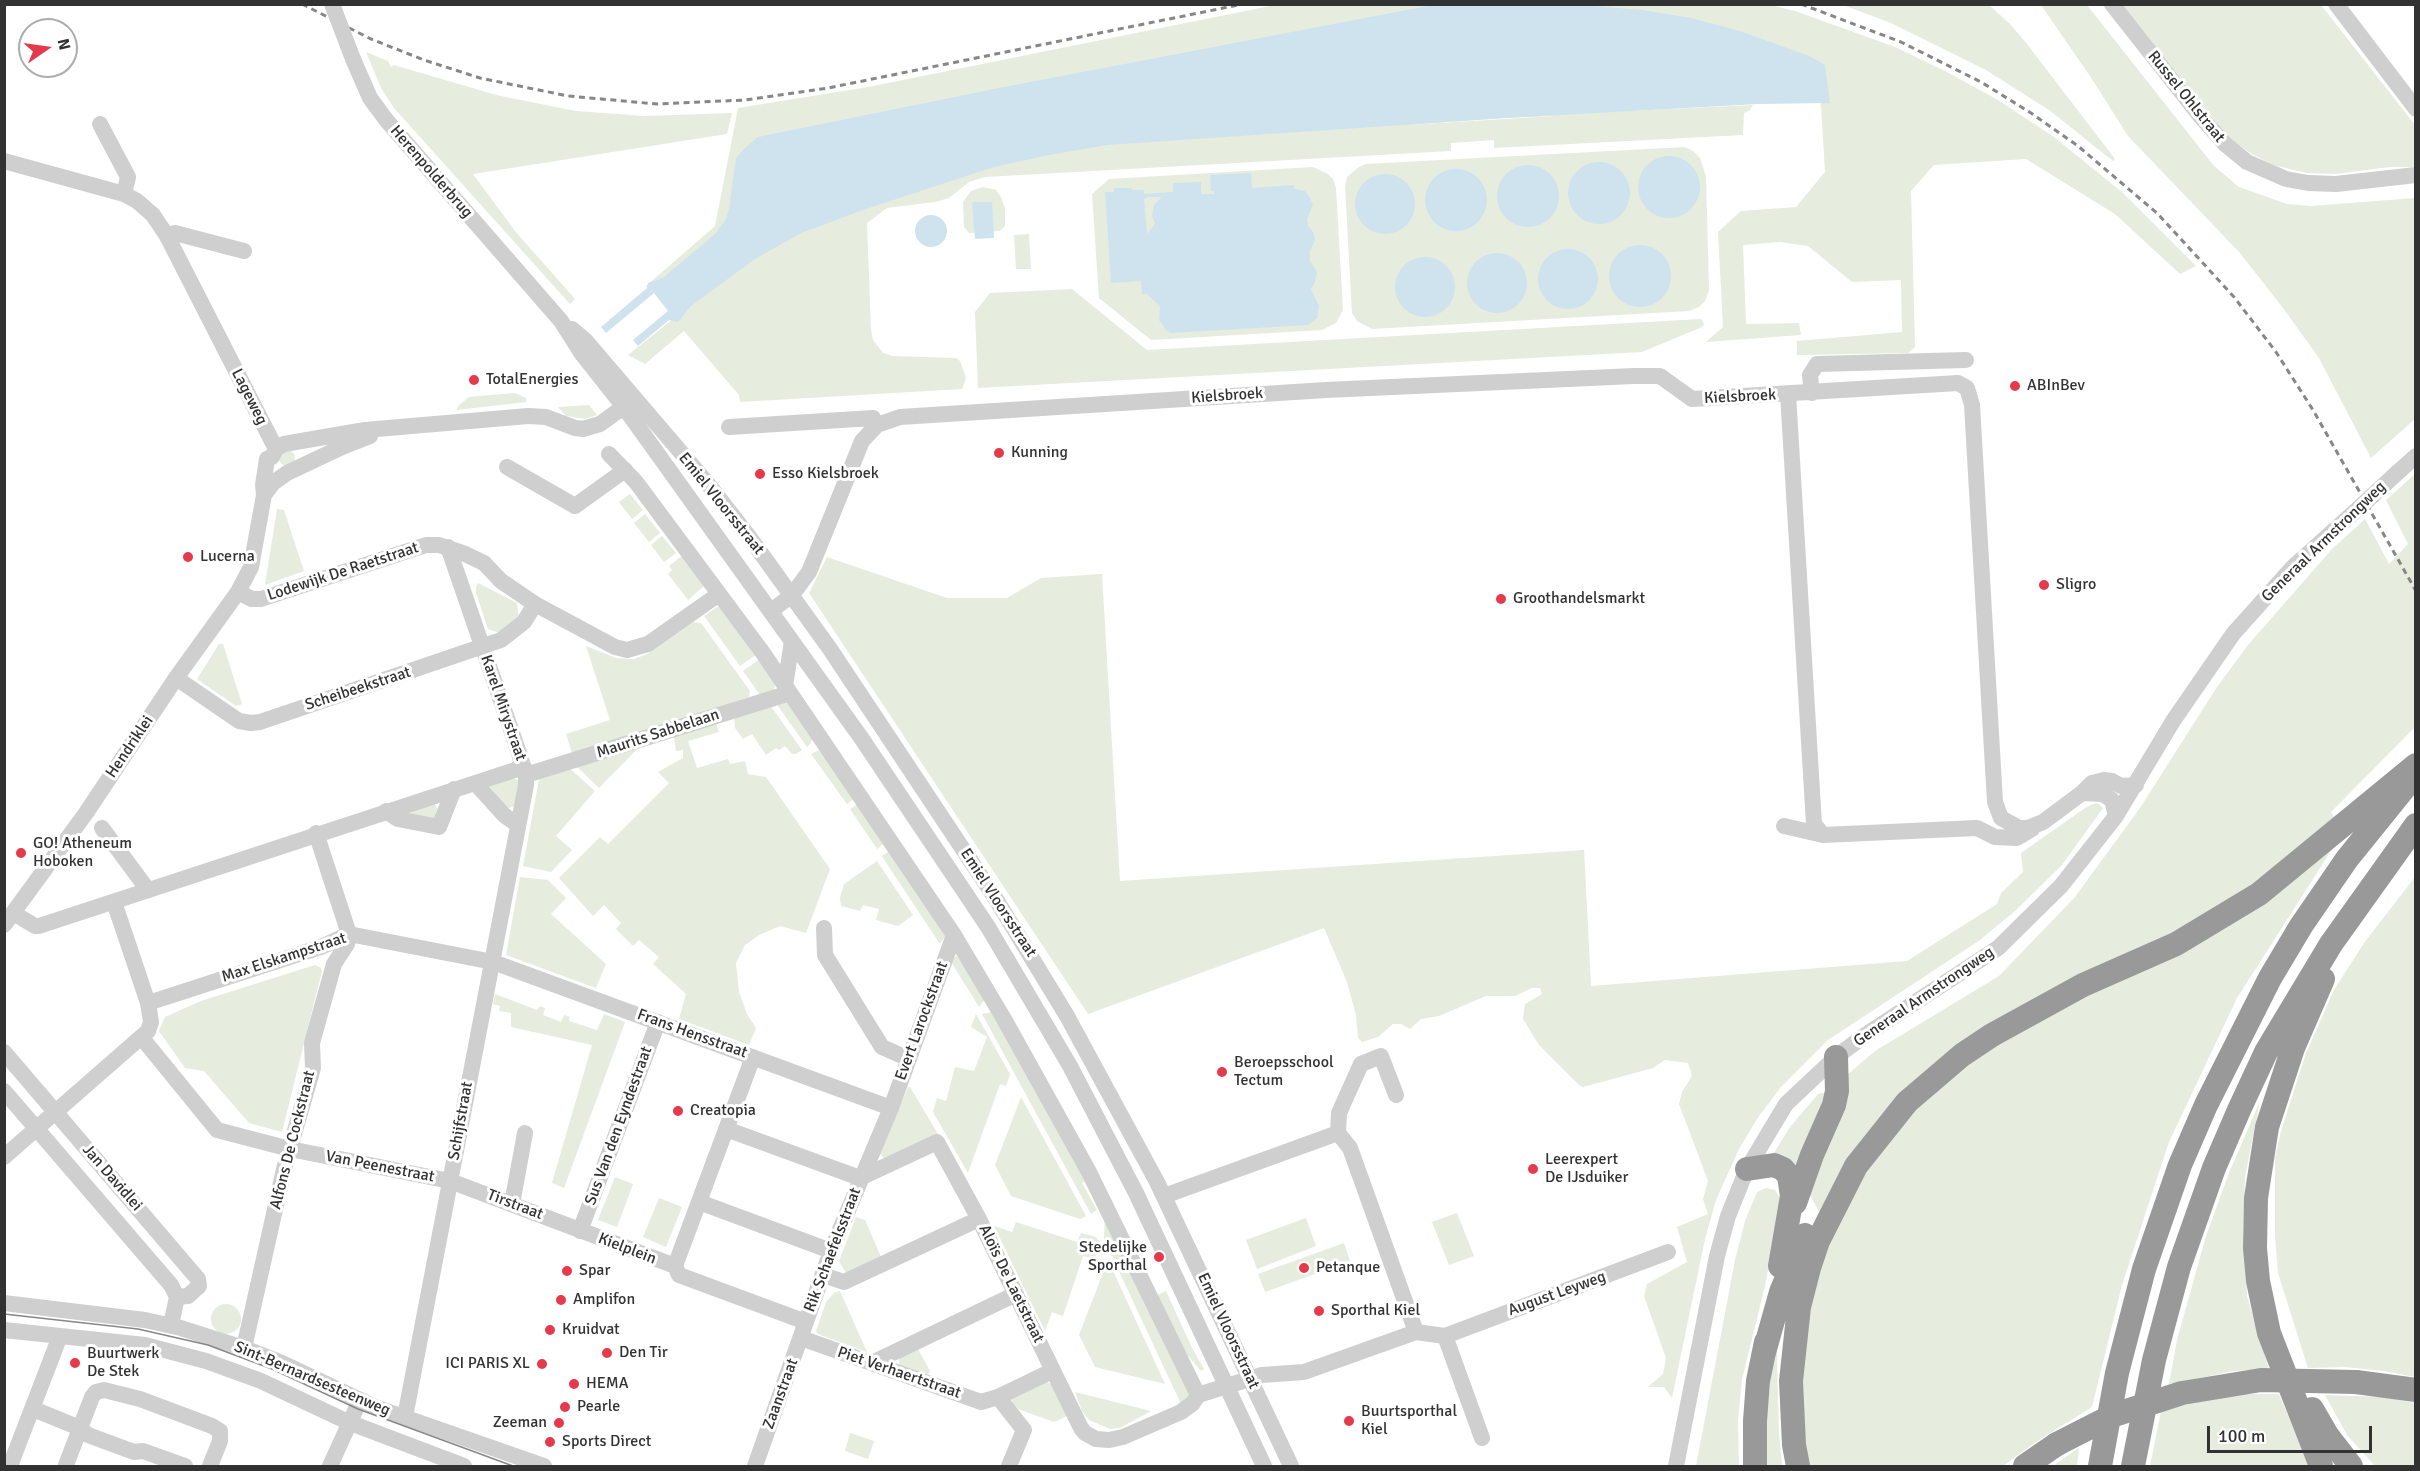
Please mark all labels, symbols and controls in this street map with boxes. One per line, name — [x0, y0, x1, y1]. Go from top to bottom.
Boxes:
north arrow — [18, 18, 78, 78]
text: N — [53, 37, 75, 52]
street label: Russel Ohlstraat — [2143, 47, 2229, 147]
street label: Herenpolderbrug — [386, 122, 476, 222]
street label: Lageweg — [227, 366, 271, 428]
place label: TotalEnergies — [486, 370, 578, 390]
marker: TotalEnergies — [467, 373, 481, 387]
place label: ABInBev — [2027, 376, 2085, 396]
marker: ABInBev — [2008, 379, 2022, 393]
street label: Kielsbroek — [1190, 384, 1264, 408]
street label: Kielsbroek — [1704, 386, 1776, 408]
place label: Kunning — [1011, 443, 1068, 463]
marker: Kunning — [992, 446, 1006, 460]
street label: Emiel Vloorsstraat — [674, 449, 768, 559]
place label: Esso Kielsbroek — [772, 464, 879, 484]
marker: Esso Kielsbroek — [753, 467, 767, 481]
street label: Generaal Armstrongweg — [2258, 478, 2390, 606]
street label: Lodewijk De Raetstraat — [265, 539, 421, 605]
place label: Lucerna — [200, 547, 255, 567]
marker: Lucerna — [181, 550, 195, 564]
place label: Sligro — [2056, 575, 2096, 595]
marker: Sligro — [2037, 578, 2051, 592]
place label: Groothandelsmarkt — [1513, 589, 1645, 609]
marker: Groothandelsmarkt — [1494, 592, 1508, 606]
street label: Karel Mirystraat — [476, 653, 530, 763]
street label: Scheibeekstraat — [303, 663, 413, 715]
street label: Maurits Sabbelaan — [594, 705, 722, 763]
street label: Hendriklei — [102, 712, 158, 782]
place label: GO! Atheneum Hoboken — [33, 834, 132, 872]
street label: Emiel Vloorsstraat — [956, 845, 1040, 961]
marker: GO! Atheneum Hoboken — [14, 846, 28, 860]
street label: Max Elskampstraat — [219, 929, 349, 987]
street label: Generaal Armstrongweg — [1850, 943, 1998, 1051]
street label: Evert Larockstraat — [892, 959, 952, 1083]
street label: Frans Hensstraat — [634, 1005, 750, 1063]
street label: Sus Van den Eyndestraat — [581, 1044, 657, 1208]
place label: Beroepsschool Tectum — [1234, 1053, 1334, 1091]
marker: Beroepsschool Tectum — [1215, 1065, 1229, 1079]
street label: Alfons De Cockstraat — [266, 1069, 320, 1211]
street label: Schijfstraat — [445, 1080, 477, 1162]
place label: Creatopia — [690, 1101, 756, 1121]
marker: Creatopia — [671, 1104, 685, 1118]
street label: Jan Davidlei — [78, 1141, 146, 1215]
street label: Van Peenestraat — [324, 1147, 436, 1187]
place label: Leerexpert De IJsduiker — [1545, 1150, 1628, 1188]
marker: Leerexpert De IJsduiker — [1526, 1162, 1540, 1176]
street label: Rik Schaefelsstraat — [800, 1185, 866, 1315]
street label: Tirstraat — [484, 1186, 546, 1224]
street label: Aloïs De Laetstraat — [974, 1222, 1048, 1346]
street label: Kielplein — [595, 1229, 659, 1269]
place label: Stedelijke Sporthal — [1079, 1238, 1147, 1276]
marker: Stedelijke Sporthal — [1152, 1250, 1166, 1264]
place label: Petanque — [1316, 1258, 1380, 1278]
place label: Spar — [579, 1261, 610, 1281]
marker: Petanque — [1297, 1261, 1311, 1275]
marker: Spar — [560, 1264, 574, 1278]
street label: August Leyweg — [1505, 1267, 1609, 1321]
street label: Emiel Vloorsstraat — [1193, 1270, 1263, 1392]
place label: Amplifon — [573, 1290, 635, 1310]
marker: Amplifon — [554, 1293, 568, 1307]
place label: Sporthal Kiel — [1331, 1301, 1420, 1321]
marker: Sporthal Kiel — [1312, 1304, 1326, 1318]
place label: Kruidvat — [562, 1320, 620, 1340]
marker: Kruidvat — [543, 1323, 557, 1337]
street label: Sint-Bernardsesteenweg — [231, 1337, 393, 1421]
place label: Den Tir — [619, 1343, 668, 1363]
street label: Piet Verhaertstraat — [835, 1343, 963, 1403]
place label: Buurtwerk De Stek — [87, 1344, 159, 1382]
marker: Den Tir — [600, 1346, 614, 1360]
place label: ICI PARIS XL — [445, 1354, 530, 1374]
marker: Buurtwerk De Stek — [68, 1356, 82, 1370]
street label: Zaanstraat — [759, 1356, 803, 1432]
marker: ICI PARIS XL — [535, 1357, 549, 1371]
place label: HEMA — [586, 1374, 629, 1394]
marker: HEMA — [567, 1377, 581, 1391]
place label: Pearle — [577, 1397, 620, 1417]
marker: Pearle — [558, 1400, 572, 1414]
place label: Buurtsporthal Kiel — [1361, 1402, 1457, 1440]
place label: Zeeman — [493, 1413, 547, 1433]
marker: Buurtsporthal Kiel — [1342, 1414, 1356, 1428]
scale bar — [2210, 1414, 2375, 1452]
marker: Zeeman — [552, 1416, 566, 1430]
text: 100 m — [2218, 1425, 2265, 1447]
place label: Sports Direct — [562, 1432, 651, 1452]
marker: Sports Direct — [543, 1435, 557, 1449]

